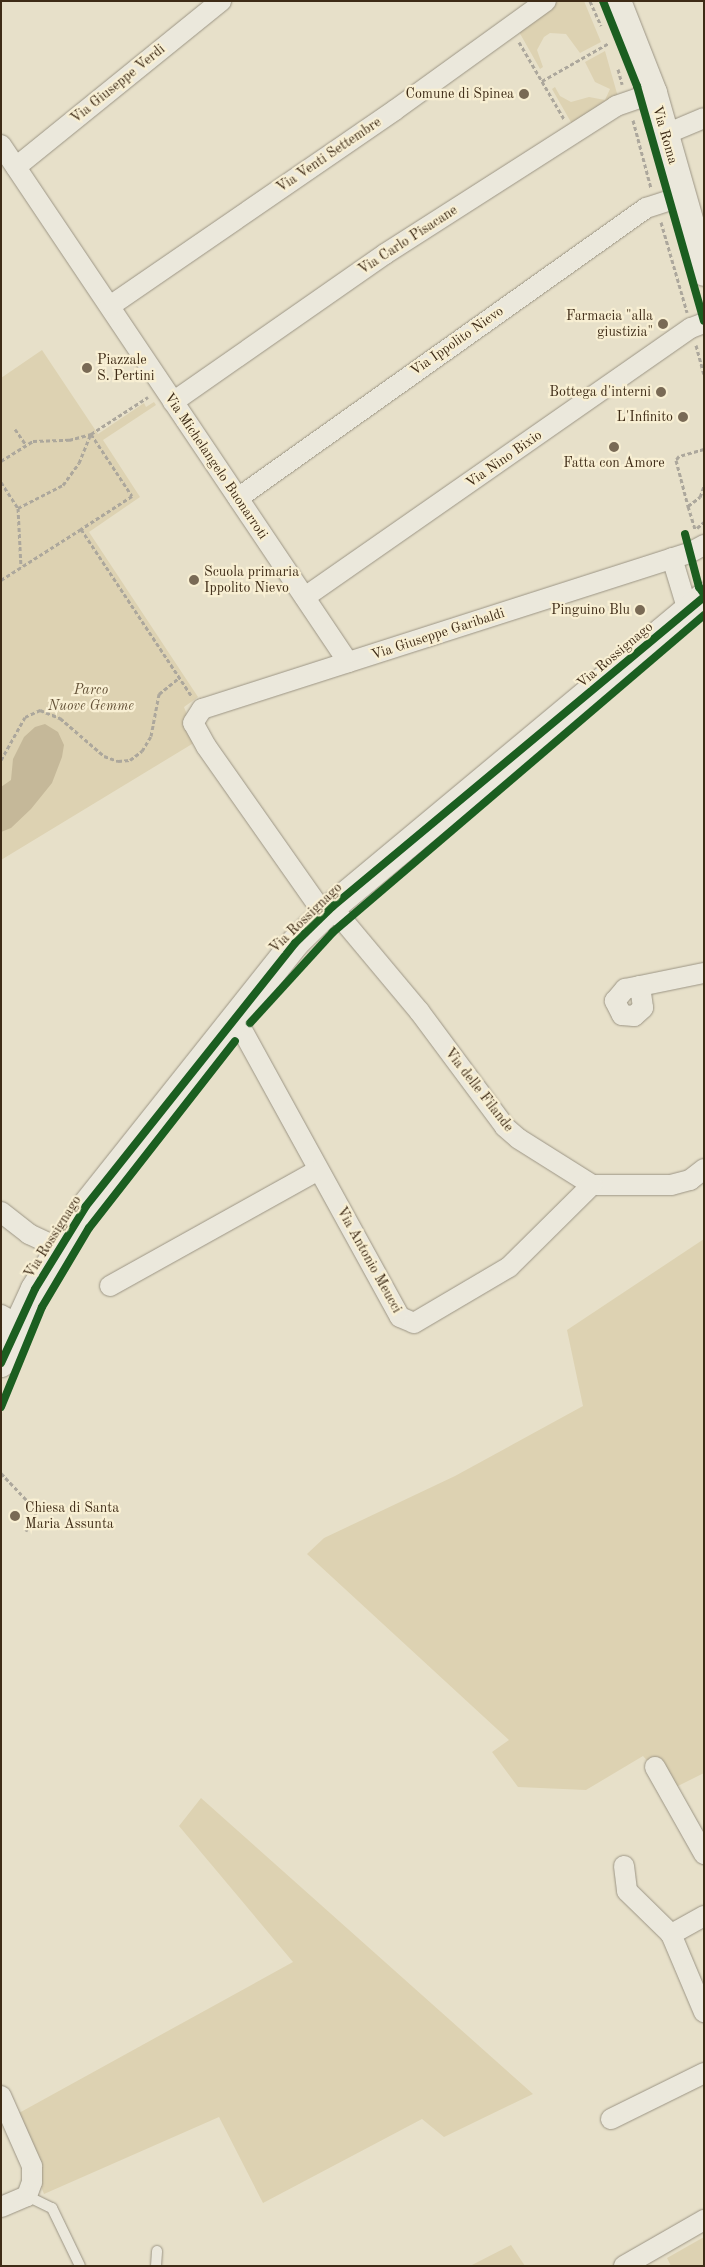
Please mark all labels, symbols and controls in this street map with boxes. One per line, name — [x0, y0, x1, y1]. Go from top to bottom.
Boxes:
street label: Via Giuseppe Verdi — [68, 41, 168, 127]
place label: Comune di Spinea — [406, 86, 514, 102]
marker: Comune di Spinea — [518, 88, 530, 100]
street label: Via Roma — [649, 104, 681, 166]
street label: Via Venti Settembre — [273, 114, 385, 196]
street label: Via Carlo Pisacane — [355, 202, 461, 278]
street label: Via Ippolito Nievo — [407, 303, 507, 379]
place label: Farmacia "alla giustizia" — [566, 308, 653, 341]
marker: Farmacia "alla giustizia" — [657, 318, 669, 330]
place label: Piazzale S. Pertini — [97, 352, 155, 384]
marker: Piazzale S. Pertini — [81, 362, 93, 374]
place label: Bottega d'interni — [549, 384, 651, 400]
marker: Bottega d'interni — [655, 386, 667, 398]
street label: Via Michelangelo Buonarroti — [161, 390, 271, 542]
place label: L'Infinito — [617, 409, 673, 425]
marker: L'Infinito — [677, 411, 689, 423]
street label: Via Nino Bixio — [463, 427, 545, 491]
marker: Fatta con Amore — [608, 441, 620, 453]
place label: Fatta con Amore — [563, 455, 665, 471]
place label: Scuola primaria Ippolito Nievo — [204, 564, 299, 596]
marker: Scuola primaria Ippolito Nievo — [188, 574, 200, 586]
place label: Pinguino Blu — [551, 602, 630, 618]
marker: Pinguino Blu — [634, 604, 646, 616]
street label: Via Giuseppe Garibaldi — [369, 605, 507, 663]
street label: Via Rossignago — [574, 618, 656, 692]
park label: Parco Nuove Gemme — [48, 682, 134, 714]
street label: Via Rossignago — [266, 879, 346, 957]
street label: Via delle Filande — [441, 1045, 517, 1135]
street label: Via Rossignago — [21, 1193, 85, 1281]
street label: Via Antonio Meucci — [333, 1204, 405, 1316]
place label: Chiesa di Santa Maria Assunta — [25, 1500, 119, 1532]
marker: Chiesa di Santa Maria Assunta — [9, 1510, 21, 1522]

